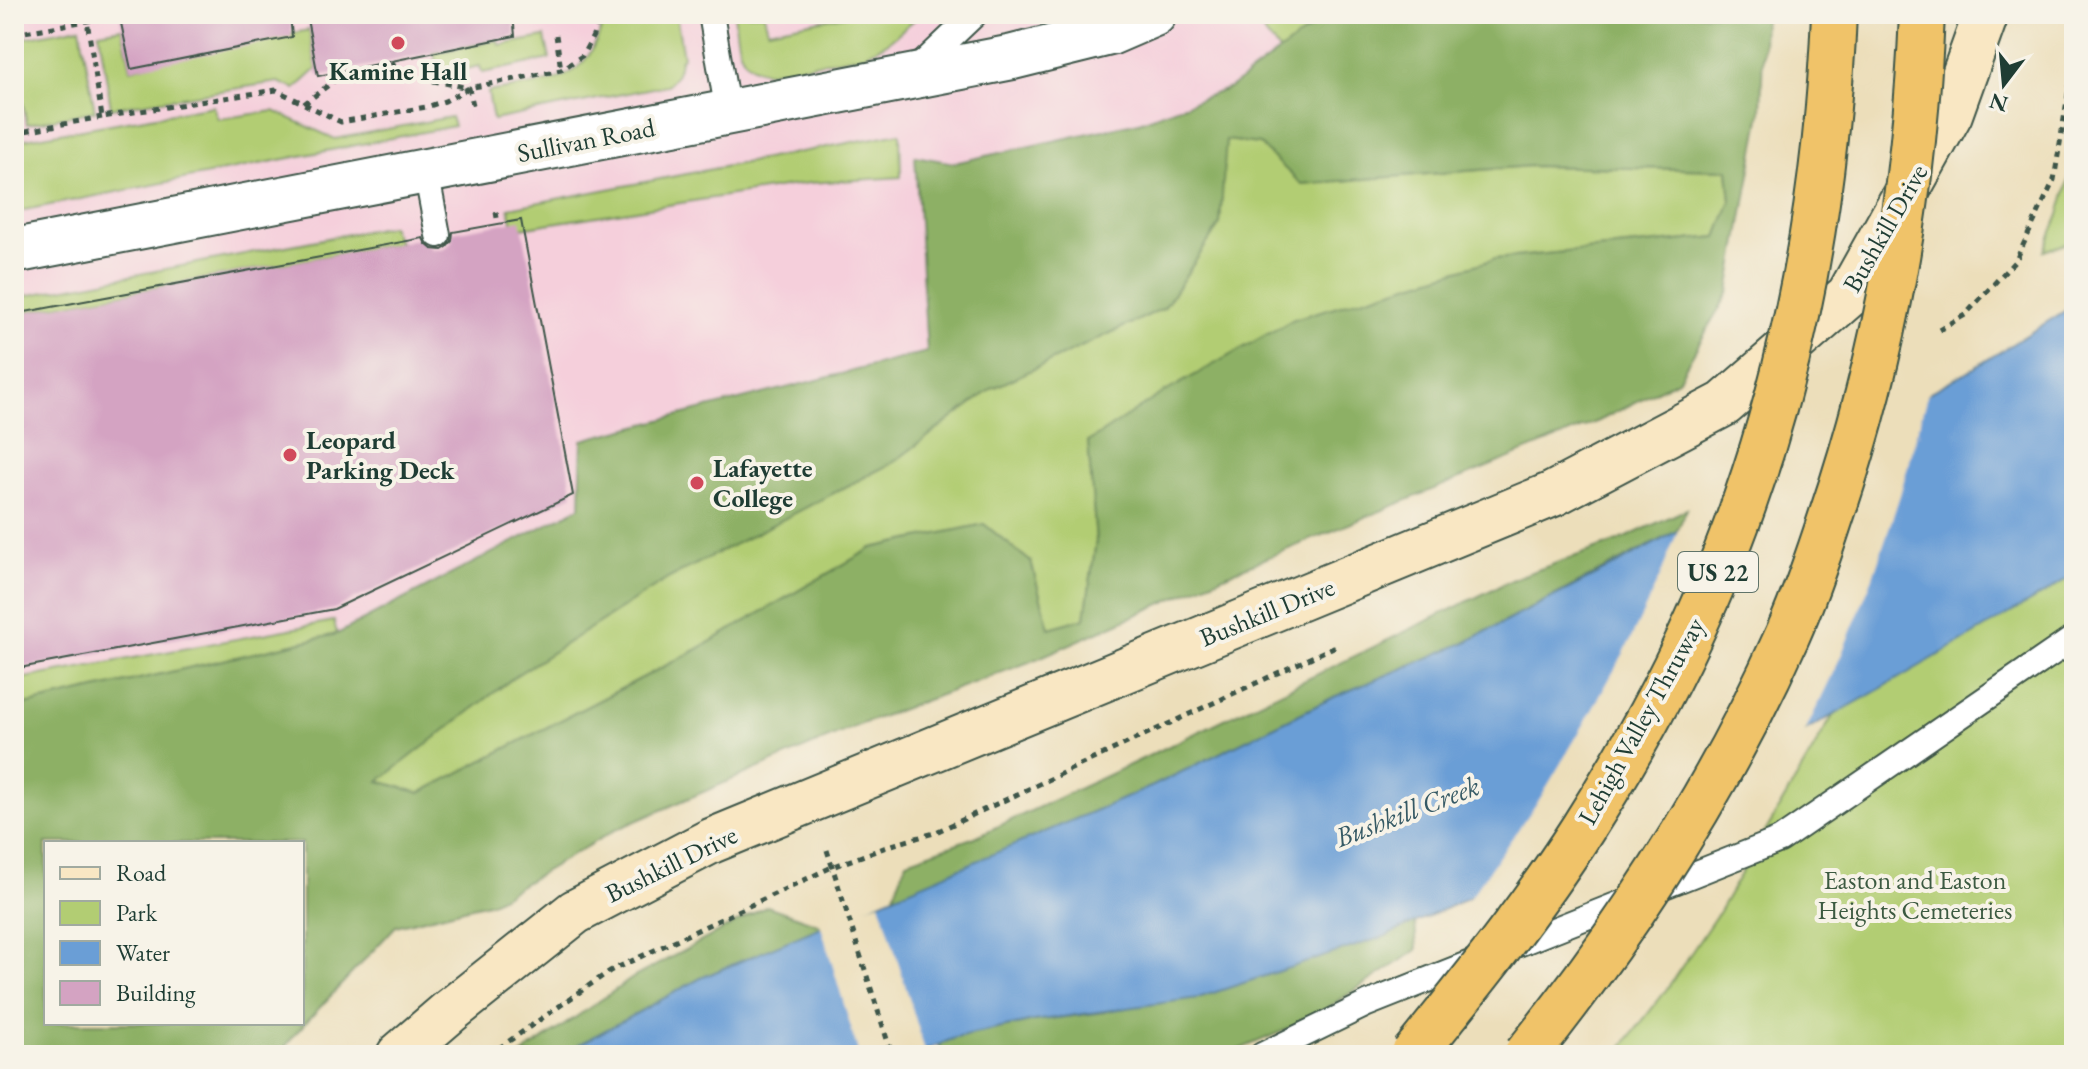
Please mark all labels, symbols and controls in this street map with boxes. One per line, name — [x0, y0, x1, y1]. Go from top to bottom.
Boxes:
marker: Kamine Hall — [389, 34, 407, 52]
north arrow — [1964, 44, 2044, 124]
place label: Kamine Hall — [329, 54, 467, 88]
text: N — [1986, 86, 2011, 119]
street label: Sullivan Road — [514, 110, 658, 170]
street label: Bushkill Drive — [1835, 158, 1935, 298]
place label: Leopard Parking Deck — [306, 423, 455, 487]
marker: Leopard Parking Deck — [281, 446, 299, 464]
place label: Lafayette College — [713, 451, 813, 515]
marker: Lafayette College — [688, 474, 706, 492]
road number: US 22 — [1678, 552, 1758, 592]
street label: Bushkill Drive — [1195, 570, 1339, 654]
street label: Lehigh Valley Thruway — [1570, 611, 1712, 831]
water label: Bushkill Creek — [1329, 767, 1485, 855]
street label: Bushkill Drive — [599, 817, 743, 911]
legend — [44, 841, 304, 1025]
text: Road — [116, 857, 167, 888]
park label: Easton and Easton Heights Cemeteries — [1818, 863, 2012, 927]
text: Park — [116, 897, 158, 928]
text: Water — [116, 937, 170, 968]
text: Building — [116, 977, 196, 1008]

